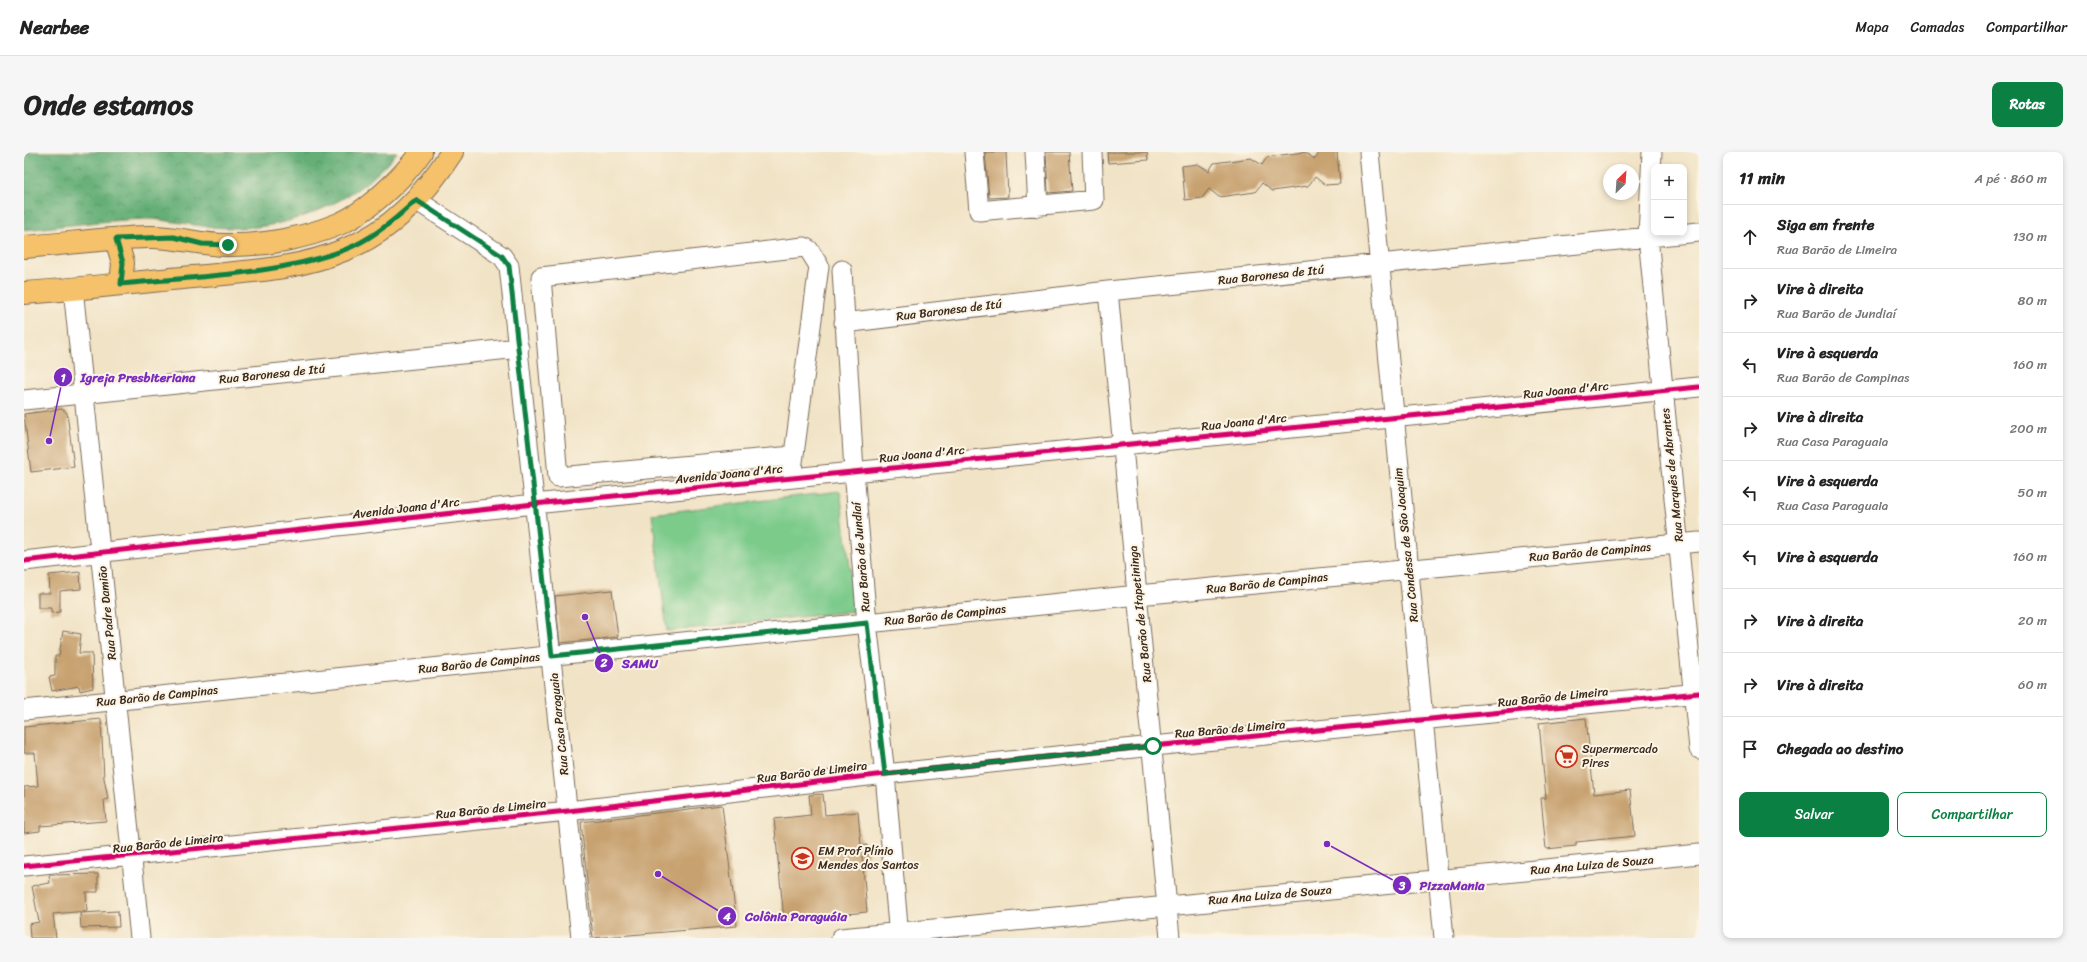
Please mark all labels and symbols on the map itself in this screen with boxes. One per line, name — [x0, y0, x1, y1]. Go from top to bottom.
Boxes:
north arrow — [1603, 164, 1639, 200]
route end — [219, 236, 237, 254]
street label: Rua Baronesa de Itú — [1217, 258, 1326, 291]
street label: Rua Baronesa de Itú — [895, 293, 1004, 327]
street label: Rua Baronesa de Itú — [218, 357, 327, 390]
callout: Igreja Presbiteriana — [53, 365, 203, 390]
text: Igreja Presbiteriana — [80, 366, 196, 389]
text: 1 — [60, 367, 66, 389]
street label: Rua Joana d'Arc — [1522, 375, 1610, 405]
street label: Rua Joana d'Arc — [1200, 407, 1288, 437]
street label: Rua Marquês de Abrantes — [1654, 407, 1690, 543]
street label: Rua Joana d'Arc — [878, 439, 966, 469]
street label: Avenida Joana d'Arc — [673, 457, 784, 491]
street label: Rua Condessa de São Joaquim — [1387, 467, 1425, 623]
street label: Avenida Joana d'Arc — [350, 491, 461, 526]
street label: Rua Barão de Jundiaí — [845, 500, 877, 613]
street label: Rua Barão de Campinas — [1528, 536, 1652, 568]
street label: Rua Barão de Itapetininga — [1122, 545, 1158, 683]
street label: Rua Padre Damião — [91, 565, 123, 661]
street label: Rua Barão de Campinas — [1205, 566, 1329, 600]
street label: Rua Barão de Campinas — [883, 598, 1007, 632]
street label: Rua Barão de Campinas — [417, 646, 541, 680]
callout: SAMU — [594, 651, 666, 676]
text: 2 — [600, 652, 608, 674]
text: SAMU — [621, 652, 659, 675]
street label: Rua Casa Paraguaia — [543, 672, 575, 776]
street label: Rua Barão de Campinas — [95, 679, 219, 713]
street label: Rua Barão de Limeira — [1497, 680, 1609, 714]
street label: Rua Barão de Limeira — [1174, 713, 1286, 745]
route start — [1144, 737, 1162, 755]
place label: Supermercado Pires — [1582, 738, 1658, 774]
supermarket icon: Supermercado Pires — [1553, 743, 1579, 769]
street label: Rua Barão de Limeira — [756, 754, 868, 790]
street label: Rua Barão de Limeira — [435, 792, 547, 826]
street label: Rua Barão de Limeira — [112, 826, 224, 860]
place label: EM Prof Plínio Mendes dos Santos — [818, 840, 919, 876]
school or university icon: EM Prof Plínio Mendes dos Santos — [789, 845, 815, 871]
street label: Rua Ana Luiza de Souza — [1529, 849, 1655, 881]
callout: PizzaMania — [1392, 873, 1493, 898]
text: PizzaMania — [1419, 874, 1485, 897]
text: 3 — [1398, 875, 1406, 897]
street label: Rua Ana Luiza de Souza — [1207, 879, 1333, 911]
callout: Colônia Paraguáia — [717, 904, 855, 929]
text: Colônia Paraguáia — [744, 905, 847, 928]
text: 4 — [722, 906, 731, 928]

